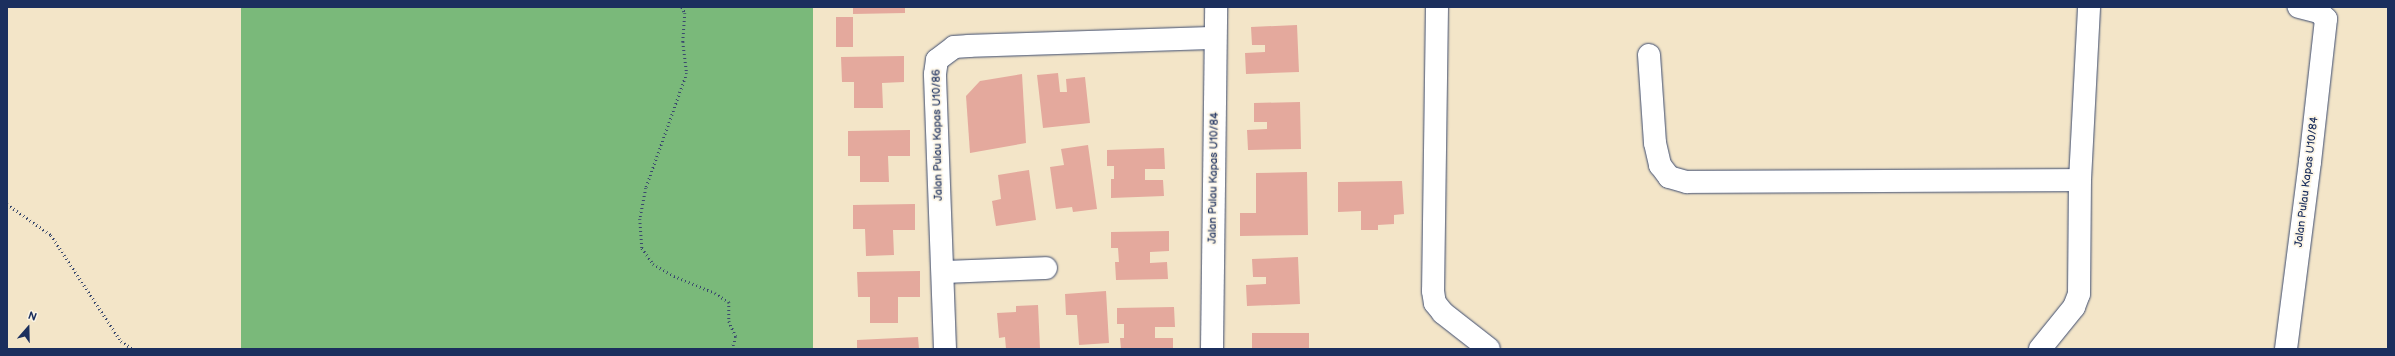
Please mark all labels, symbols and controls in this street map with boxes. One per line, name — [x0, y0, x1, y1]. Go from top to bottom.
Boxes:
street label: Jalan Pulau Kapas U10/86 — [930, 69, 946, 201]
street label: Jalan Pulau Kapas U10/84 — [1206, 112, 1222, 244]
street label: Jalan Pulau Kapas U10/84 — [2292, 116, 2322, 248]
north arrow — [8, 308, 48, 348]
text: N — [26, 309, 38, 324]

